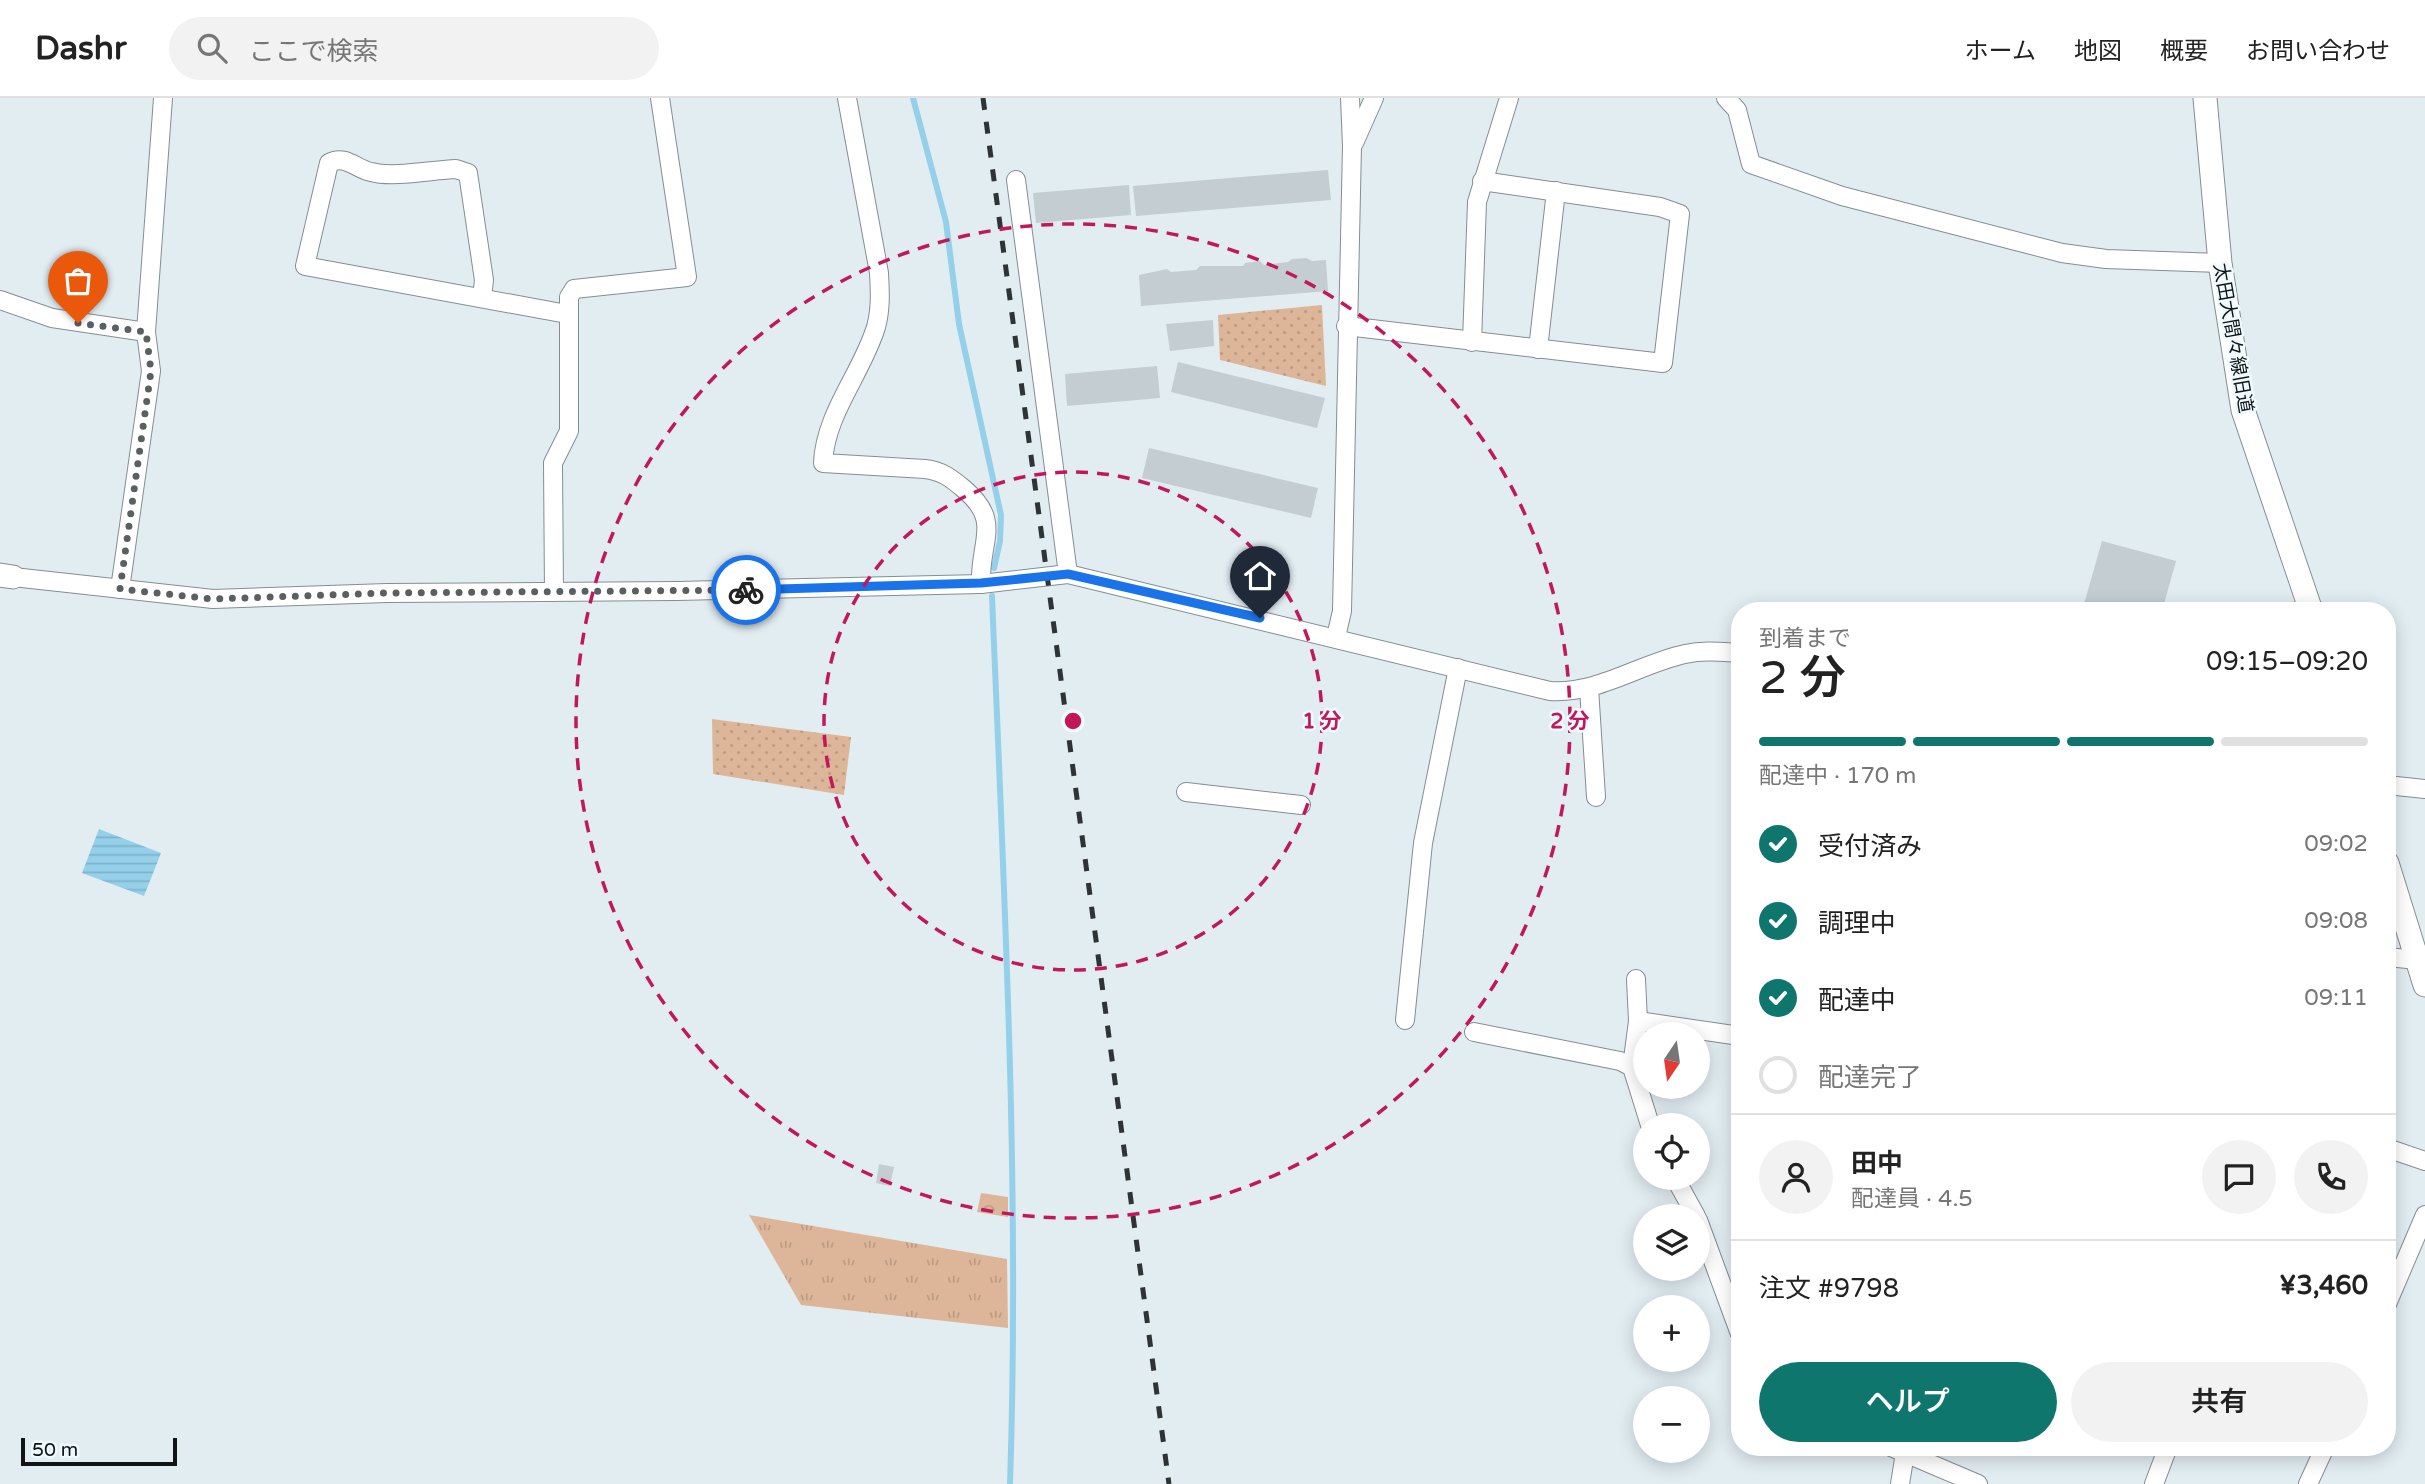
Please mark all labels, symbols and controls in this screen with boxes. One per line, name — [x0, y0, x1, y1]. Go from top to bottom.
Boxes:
search box — [169, 17, 659, 80]
text: Dashr — [35, 29, 127, 68]
icon: search — [193, 29, 231, 67]
text: ここで検索 — [249, 36, 379, 67]
text: ホーム — [1965, 37, 2036, 66]
text: 地図 — [2074, 37, 2122, 66]
text: 概要 — [2160, 37, 2208, 66]
text: お問い合わせ — [2246, 37, 2390, 66]
pin — [48, 251, 108, 323]
street label: 太田大間々線旧道 — [2209, 261, 2257, 415]
icon: bag — [59, 262, 97, 300]
pin — [1230, 546, 1290, 618]
courier — [711, 555, 781, 625]
icon: home — [1241, 557, 1279, 595]
icon: bike — [727, 571, 765, 609]
text: 到着まで — [1759, 625, 1851, 653]
text: 09:15–09:20 — [2206, 646, 2368, 677]
text: 2 分 — [1759, 651, 1846, 706]
centre of rings — [1061, 709, 1085, 733]
text: 1 分 — [1302, 709, 1342, 734]
text: 2 分 — [1550, 709, 1590, 734]
text: 配達中 · 170 m — [1759, 762, 1916, 790]
icon: check — [1759, 825, 1797, 863]
text: 09:02 — [2304, 830, 2368, 858]
text: 受付済み — [1818, 831, 1922, 862]
icon: check — [1759, 902, 1797, 940]
text: 09:08 — [2304, 907, 2368, 935]
text: 調理中 — [1818, 908, 1896, 939]
icon: check — [1759, 979, 1797, 1017]
text: 09:11 — [2304, 984, 2368, 1012]
text: 配達中 — [1818, 985, 1896, 1016]
north arrow — [1633, 1022, 1710, 1099]
map controls — [1633, 1022, 1710, 1463]
text: 配達完了 — [1818, 1062, 1922, 1093]
button: locate — [1633, 1113, 1710, 1190]
button: person — [1759, 1140, 1833, 1214]
button: chat — [2202, 1140, 2276, 1214]
button: phone — [2294, 1140, 2368, 1214]
text: 田中 — [1851, 1148, 1903, 1179]
text: 配達員 · 4.5 — [1851, 1185, 1973, 1213]
button: layers — [1633, 1204, 1710, 1281]
text: ¥3,460 — [2279, 1270, 2368, 1301]
text: 注文 #9798 — [1759, 1273, 1899, 1304]
button: + — [1633, 1295, 1710, 1372]
button: ヘルプ — [1759, 1362, 2057, 1442]
button: 共有 — [2071, 1362, 2368, 1442]
button: − — [1633, 1386, 1710, 1463]
scale bar — [21, 1435, 177, 1467]
text: 50 m — [32, 1439, 78, 1461]

